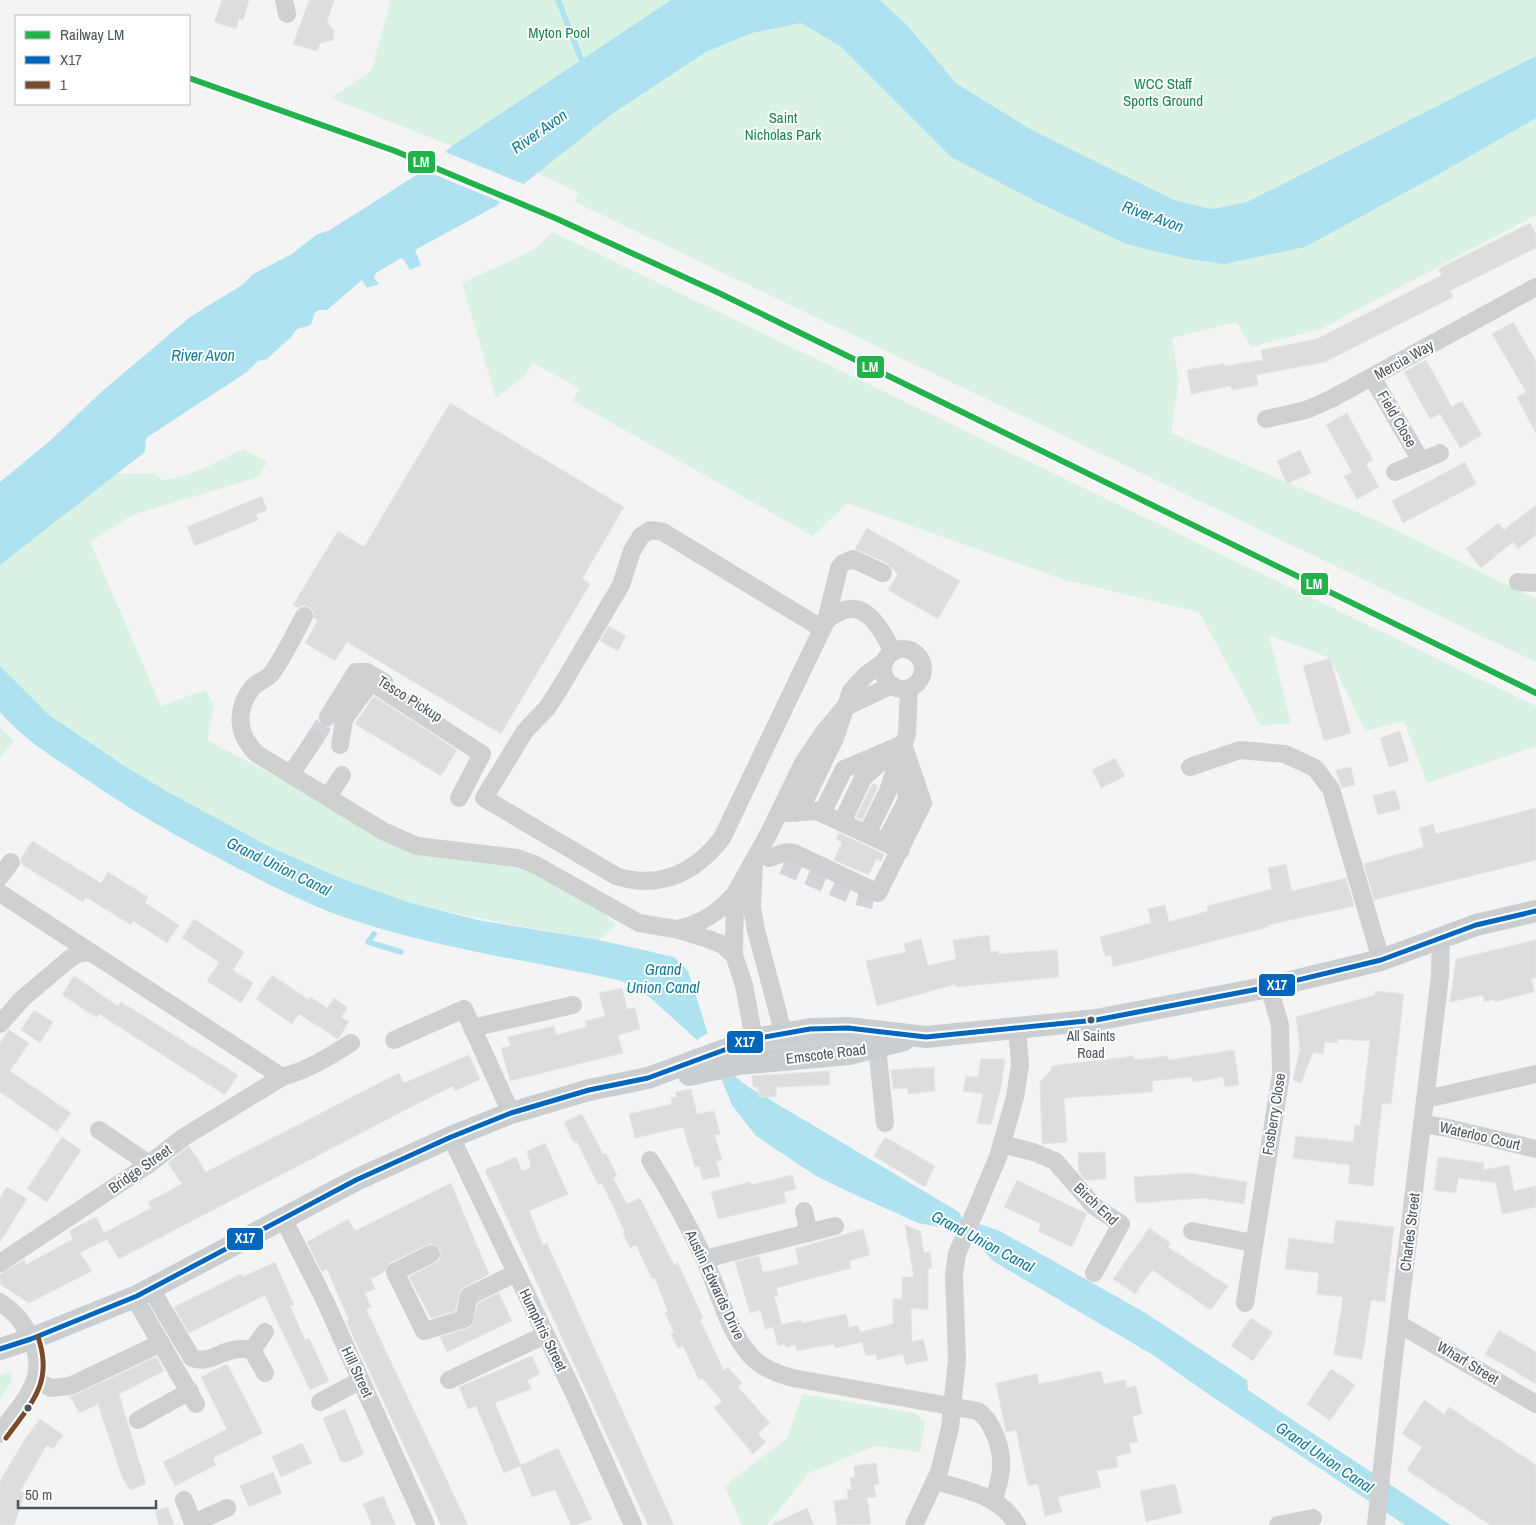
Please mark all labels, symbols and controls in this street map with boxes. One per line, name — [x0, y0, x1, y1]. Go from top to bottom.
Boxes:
legend — [15, 15, 190, 105]
park label: Myton Pool — [528, 22, 590, 43]
text: Railway LM — [60, 24, 124, 45]
text: X17 — [60, 49, 82, 70]
park label: WCC Staff Sports Ground — [1123, 73, 1203, 111]
text: 1 — [60, 74, 67, 95]
water label: River Avon — [507, 104, 571, 158]
park label: Saint Nicholas Park — [745, 107, 822, 145]
line badge: LM — [407, 150, 436, 174]
text: LM — [413, 153, 429, 171]
water label: River Avon — [1119, 195, 1187, 237]
street label: Mercia Way — [1370, 334, 1438, 385]
water label: River Avon — [171, 344, 235, 366]
line badge: LM — [856, 355, 885, 379]
text: LM — [862, 358, 878, 376]
street label: Field Close — [1373, 387, 1422, 451]
line badge: LM — [1300, 572, 1329, 596]
text: LM — [1306, 575, 1322, 593]
street label: Tesco Pickup — [374, 670, 447, 727]
water label: Grand Union Canal — [223, 831, 336, 901]
water label: Grand Union Canal — [627, 958, 701, 998]
line badge: X17 — [1258, 973, 1296, 997]
text: X17 — [1267, 976, 1288, 994]
marker: All Saints Road — [1086, 1015, 1096, 1025]
place label: All Saints Road — [1066, 1027, 1116, 1062]
line badge: X17 — [726, 1030, 764, 1054]
text: X17 — [735, 1033, 756, 1051]
street label: Emscote Road — [785, 1038, 867, 1069]
street label: Fosberry Close — [1257, 1071, 1290, 1156]
street label: Waterloo Court — [1438, 1116, 1523, 1155]
street label: Bridge Street — [104, 1139, 176, 1198]
street label: Birch End — [1069, 1178, 1123, 1230]
street label: Charles Street — [1394, 1191, 1425, 1272]
water label: Grand Union Canal — [928, 1205, 1039, 1278]
street label: Austin Edwards Drive — [680, 1226, 750, 1343]
line badge: X17 — [226, 1227, 264, 1251]
text: X17 — [235, 1229, 256, 1247]
street label: Humphris Street — [514, 1285, 573, 1375]
street label: Wharf Street — [1433, 1336, 1504, 1390]
street label: Hill Street — [337, 1343, 379, 1401]
unlabelled marker — [23, 1403, 33, 1413]
water label: Grand Union Canal — [1272, 1416, 1379, 1498]
scale bar — [18, 1478, 155, 1510]
text: 50 m — [25, 1484, 52, 1505]

